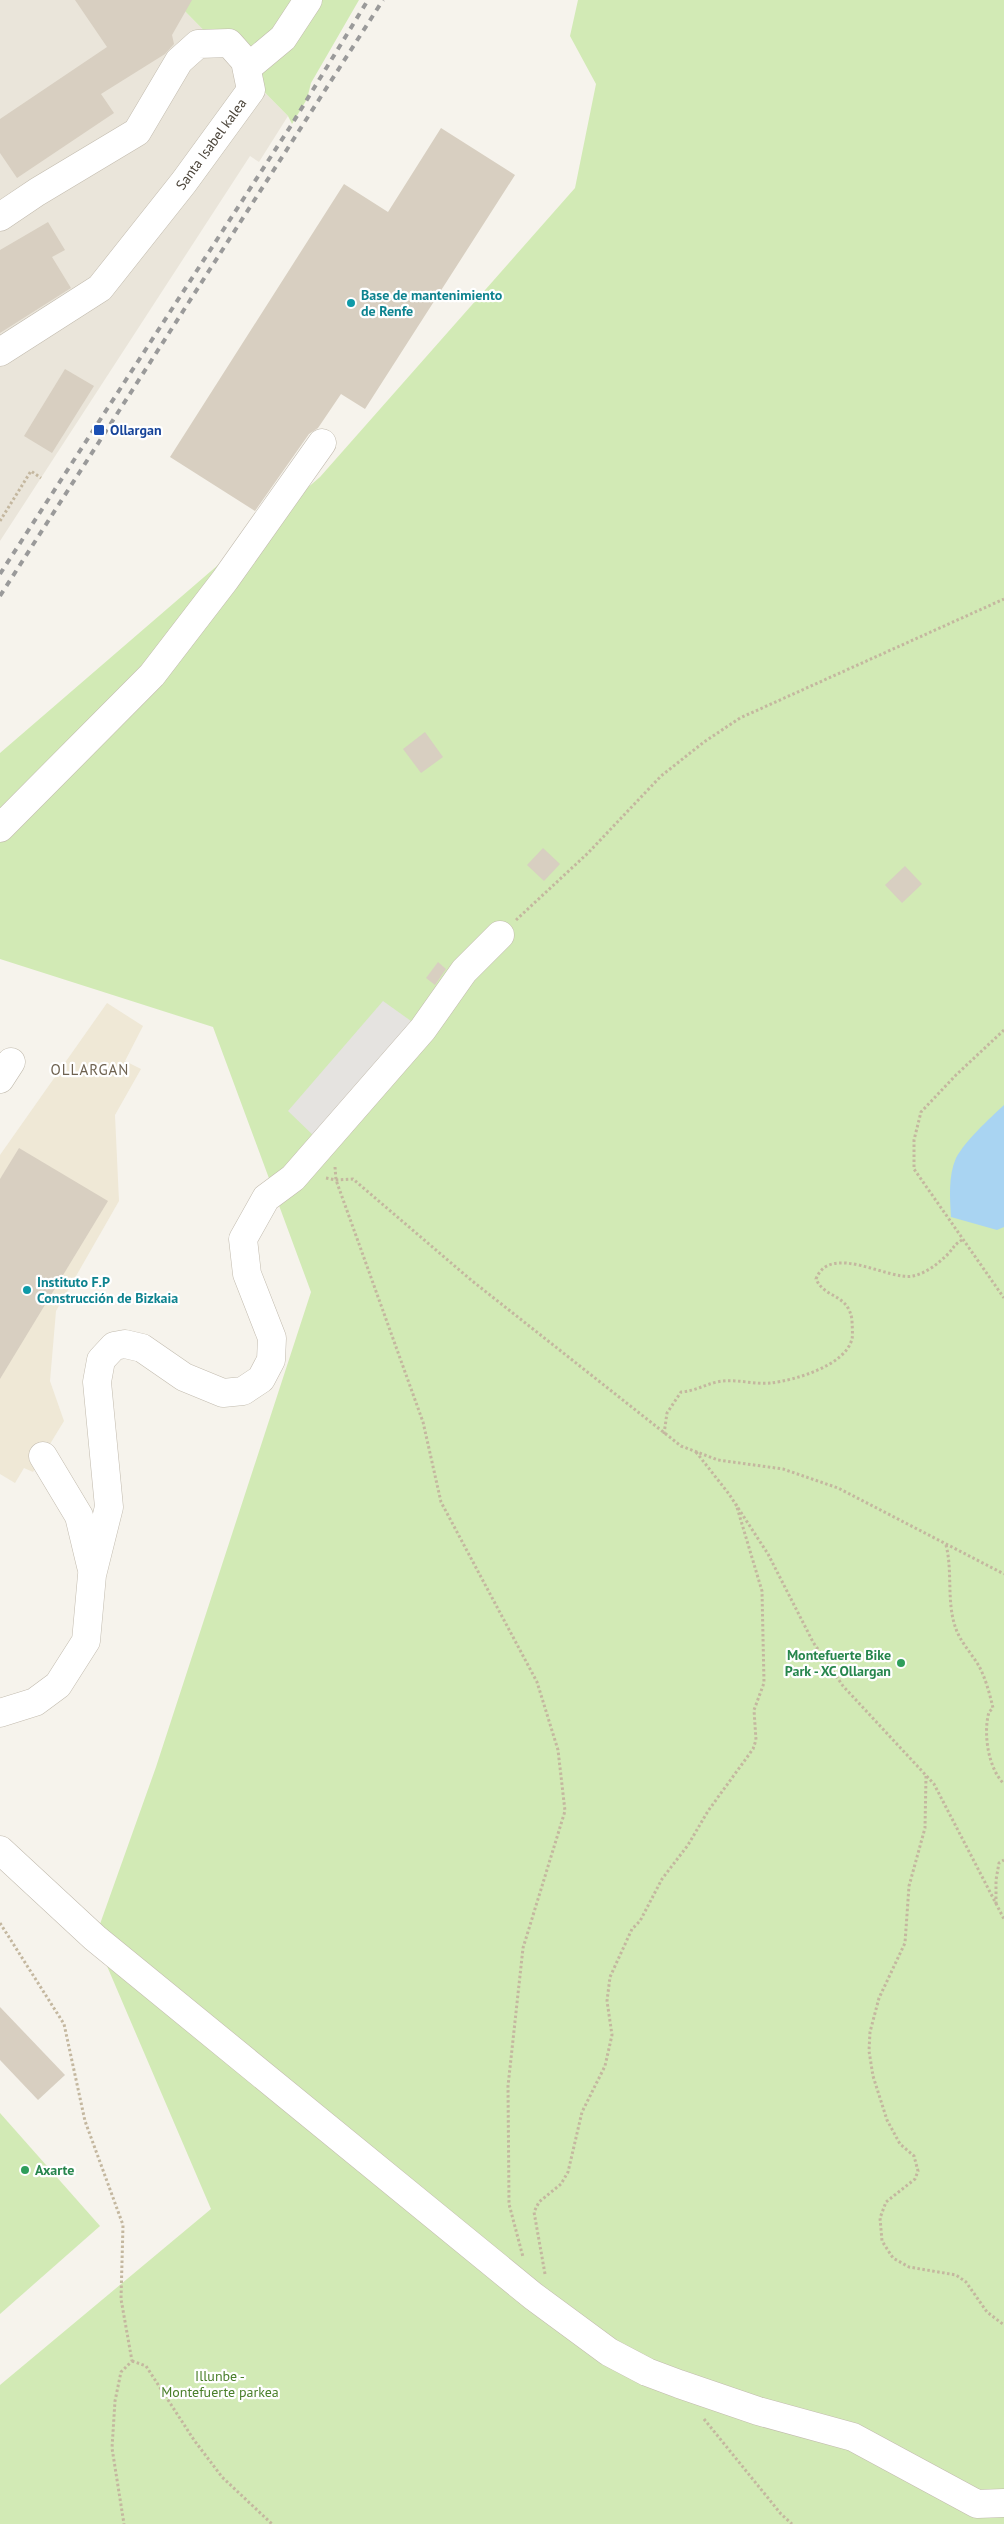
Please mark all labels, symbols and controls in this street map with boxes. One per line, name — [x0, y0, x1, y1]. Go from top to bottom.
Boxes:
street label: Santa Isabel kalea — [172, 95, 250, 193]
place label: Base de mantenimiento de Renfe — [361, 286, 503, 320]
marker: Base de mantenimiento de Renfe — [345, 297, 357, 309]
place label: Ollargan — [110, 421, 162, 439]
marker: Ollargan — [92, 423, 106, 437]
district label: OLLARGAN — [51, 1060, 129, 1079]
place label: Instituto F.P Construcción de Bizkaia — [37, 1273, 178, 1307]
marker: Instituto F.P Construcción de Bizkaia — [21, 1284, 33, 1296]
place label: Montefuerte Bike Park - XC Ollargan — [785, 1646, 891, 1680]
marker: Montefuerte Bike Park - XC Ollargan — [895, 1657, 907, 1669]
place label: Axarte — [35, 2161, 74, 2179]
marker: Axarte — [19, 2164, 31, 2176]
park label: Illunbe - Montefuerte parkea — [161, 2367, 279, 2401]

